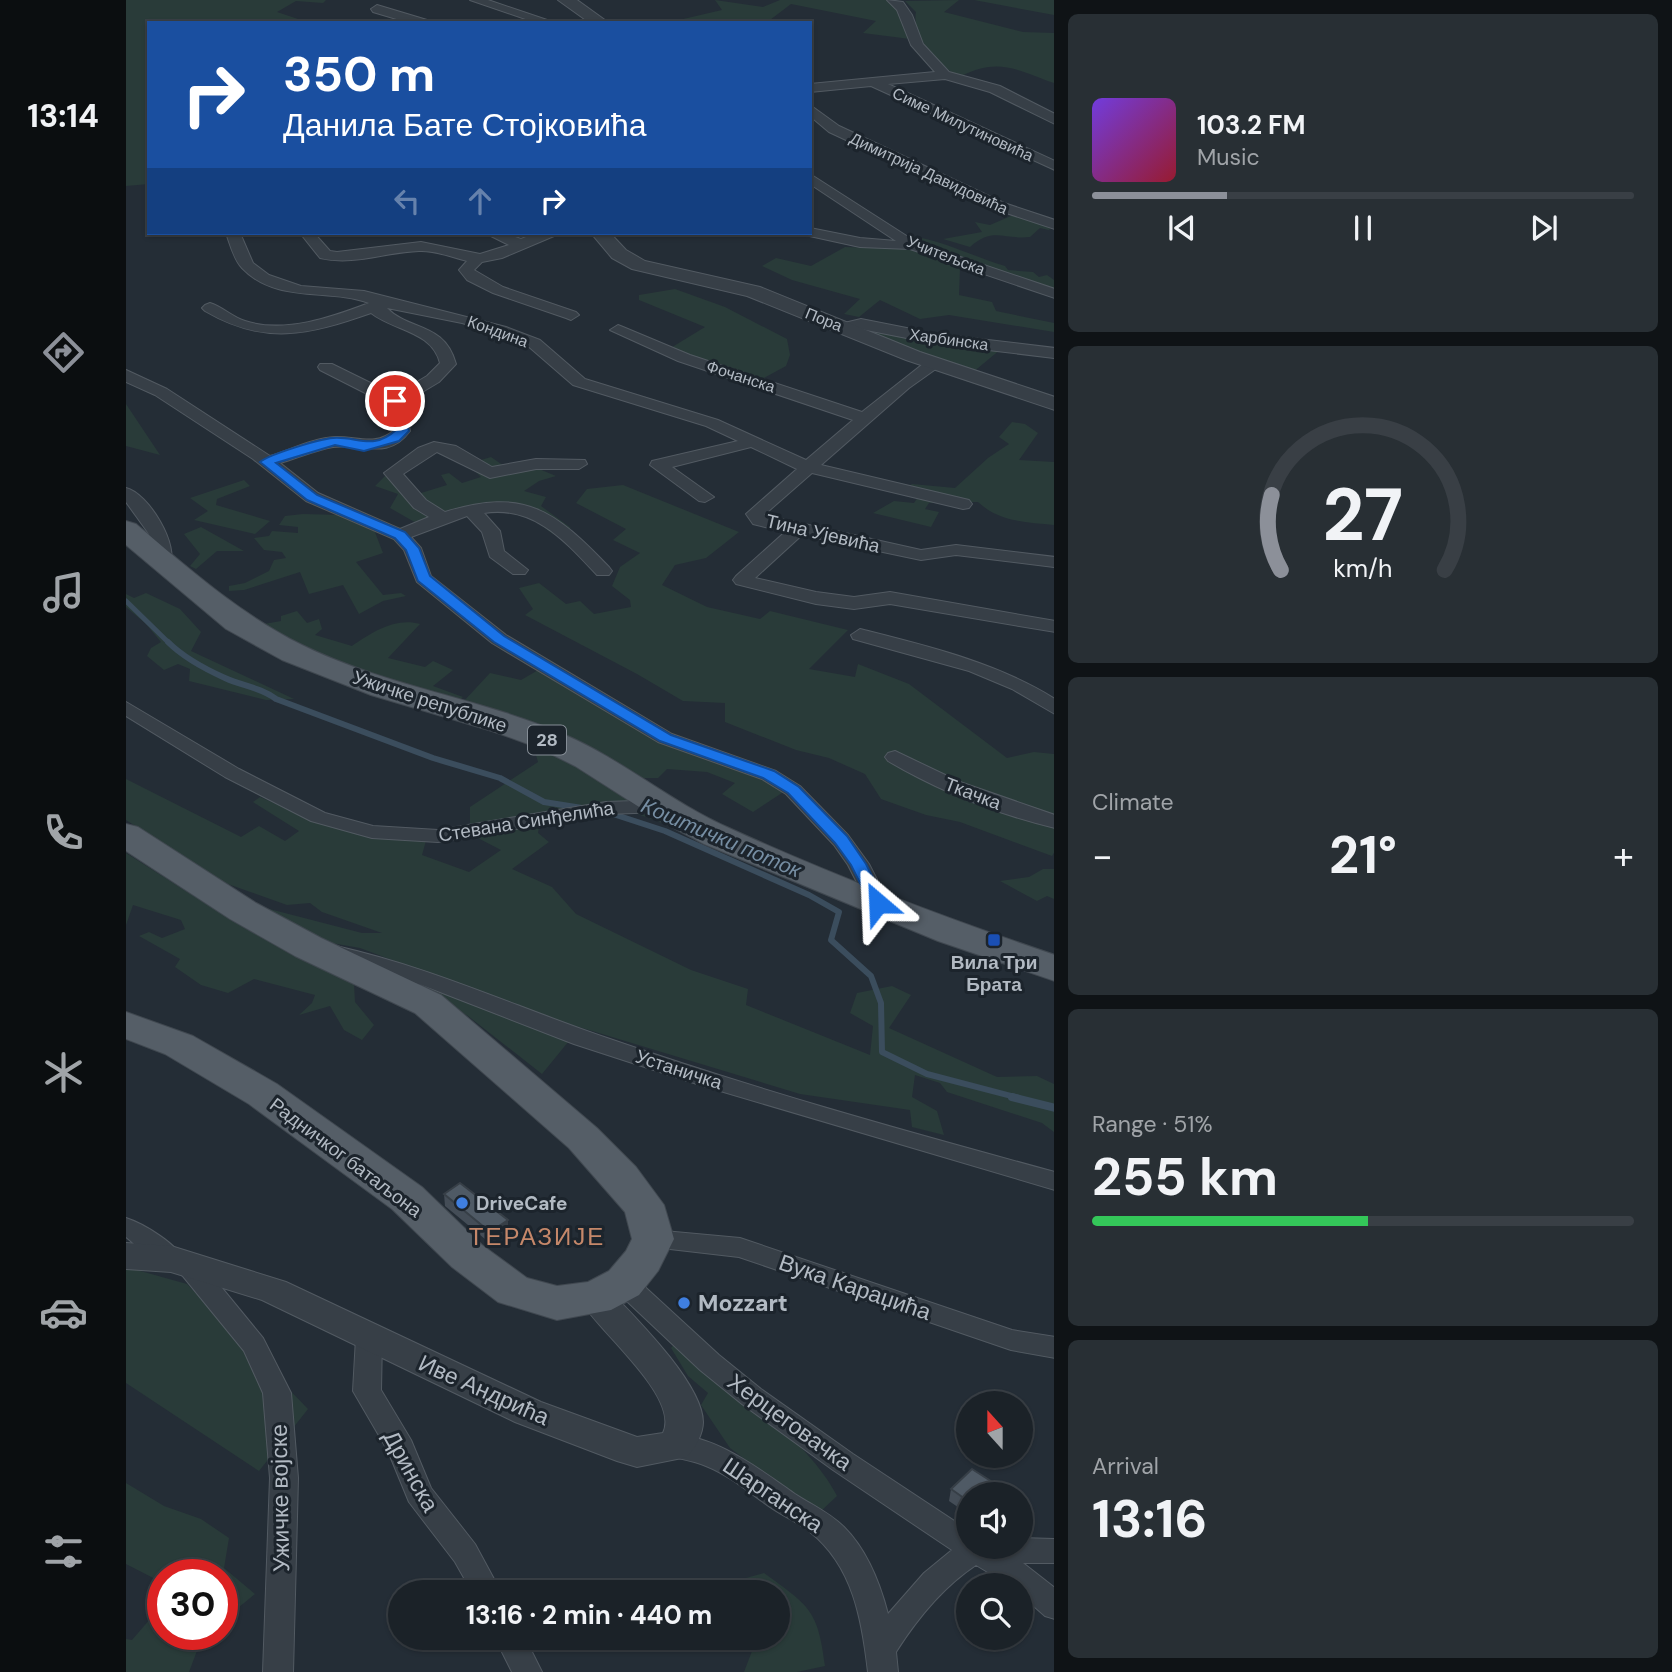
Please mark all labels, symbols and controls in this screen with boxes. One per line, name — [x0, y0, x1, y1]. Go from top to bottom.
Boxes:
text: 350 m — [283, 42, 435, 106]
icon: right — [168, 49, 259, 140]
street label: Симе Милутиновића — [889, 83, 1037, 166]
text: 13:14 — [27, 95, 99, 137]
text: Данила Бате Стојковића — [283, 104, 647, 146]
text: 103.2 FM — [1197, 108, 1306, 142]
street label: Димитрија Давидовића — [846, 128, 1011, 219]
text: Music — [1197, 142, 1260, 172]
icon: left — [388, 182, 426, 220]
icon: ahead — [461, 182, 499, 220]
icon: right — [534, 182, 572, 220]
icon: previous — [1163, 209, 1201, 247]
icon: pause — [1344, 209, 1382, 247]
icon: next — [1525, 209, 1563, 247]
street label: Учитељска — [904, 231, 988, 280]
street label: Пора — [802, 303, 846, 336]
street label: Кондина — [465, 311, 531, 352]
street label: Харбинска — [908, 324, 990, 355]
icon: directions — [39, 328, 88, 377]
street label: Фочанска — [704, 356, 778, 397]
pin — [365, 371, 425, 431]
icon: arrive — [376, 382, 414, 420]
text: 27 — [1323, 469, 1403, 564]
street label: Тина Ујевића — [763, 508, 883, 559]
text: km/h — [1333, 552, 1393, 585]
icon: music — [39, 568, 88, 617]
street label: Ужичке републике — [350, 665, 510, 738]
road number: 28 — [528, 726, 566, 754]
street label: Ткачка — [941, 771, 1005, 816]
text: Climate — [1092, 787, 1174, 817]
water label: Коштички поток — [637, 792, 806, 885]
street label: Стевана Синђелића — [436, 795, 616, 848]
icon: phone — [39, 808, 88, 857]
text: 21° — [1329, 821, 1397, 889]
text: − — [1092, 831, 1113, 881]
text: + — [1613, 831, 1634, 881]
position arrow — [841, 866, 915, 940]
marker: Вила Три Брата — [986, 932, 1002, 948]
place label: Вила Три Брата — [951, 950, 1037, 997]
street label: Устаничка — [632, 1044, 726, 1095]
icon: climate — [39, 1048, 88, 1097]
street label: Радничког батаљона — [265, 1092, 427, 1223]
text: Range · 51% — [1092, 1109, 1213, 1139]
text: 255 km — [1092, 1143, 1278, 1211]
place label: DriveCafe — [476, 1191, 567, 1216]
marker: DriveCafe — [454, 1195, 470, 1211]
district label: ТЕРАЗИЈЕ — [469, 1221, 605, 1252]
street label: Вука Караџића — [775, 1247, 935, 1327]
icon: car — [39, 1288, 88, 1337]
place label: Mozzart — [698, 1288, 788, 1318]
marker: Mozzart — [676, 1295, 692, 1311]
street label: Иве Андрића — [414, 1348, 554, 1432]
street label: Херцеговачка — [722, 1367, 858, 1477]
north arrow — [956, 1391, 1032, 1468]
map controls — [956, 1391, 1033, 1650]
street label: Ужичке војске — [264, 1424, 296, 1572]
street label: Дринска — [376, 1425, 446, 1517]
street label: Шарганска — [717, 1450, 829, 1540]
text: Arrival — [1092, 1451, 1159, 1481]
button: sound — [956, 1482, 1033, 1559]
text: 13:16 — [1092, 1485, 1207, 1553]
icon: filters — [39, 1527, 88, 1576]
speed limit sign: 30 — [147, 1559, 238, 1650]
button: search — [956, 1573, 1033, 1650]
text: 13:16 · 2 min · 440 m — [466, 1598, 712, 1632]

